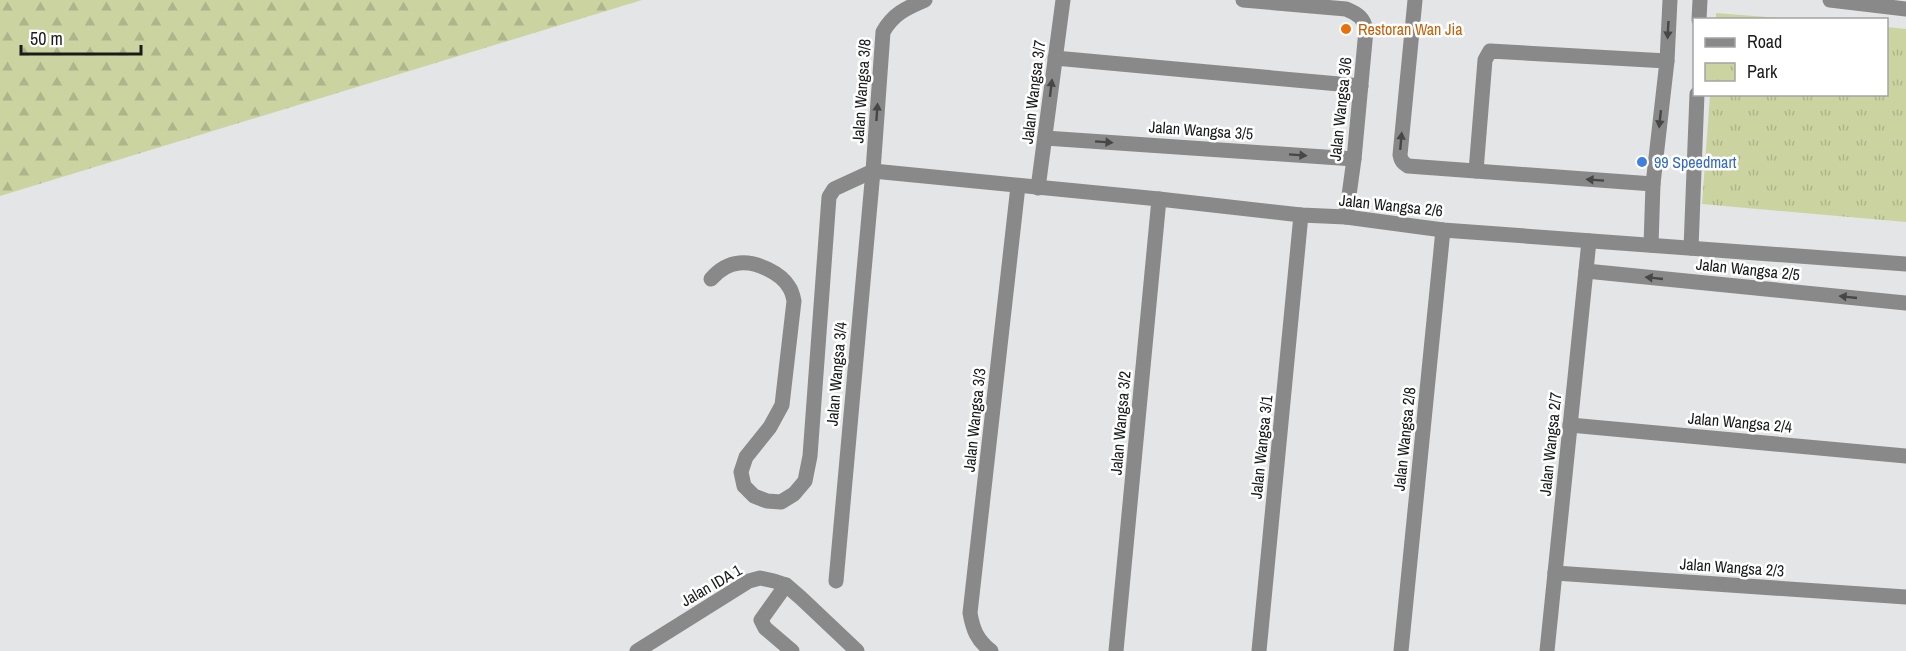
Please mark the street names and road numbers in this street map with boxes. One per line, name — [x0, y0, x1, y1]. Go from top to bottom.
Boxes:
street label: Jalan Wangsa 3/8 — [846, 38, 876, 144]
street label: Jalan Wangsa 3/7 — [1016, 39, 1050, 145]
street label: Jalan Wangsa 3/6 — [1324, 56, 1356, 162]
street label: Jalan Wangsa 3/5 — [1148, 115, 1254, 145]
street label: Jalan Wangsa 2/6 — [1338, 189, 1444, 221]
street label: Jalan Wangsa 2/5 — [1695, 253, 1801, 285]
street label: Jalan Wangsa 3/4 — [820, 321, 852, 427]
street label: Jalan Wangsa 3/3 — [958, 367, 990, 473]
street label: Jalan Wangsa 3/2 — [1104, 370, 1136, 476]
street label: Jalan Wangsa 2/8 — [1388, 386, 1420, 492]
street label: Jalan Wangsa 2/7 — [1534, 391, 1566, 497]
street label: Jalan Wangsa 3/1 — [1245, 393, 1277, 500]
street label: Jalan Wangsa 2/4 — [1687, 406, 1793, 438]
street label: Jalan Wangsa 2/3 — [1679, 552, 1785, 582]
street label: Jalan IDA 1 — [676, 558, 746, 611]

